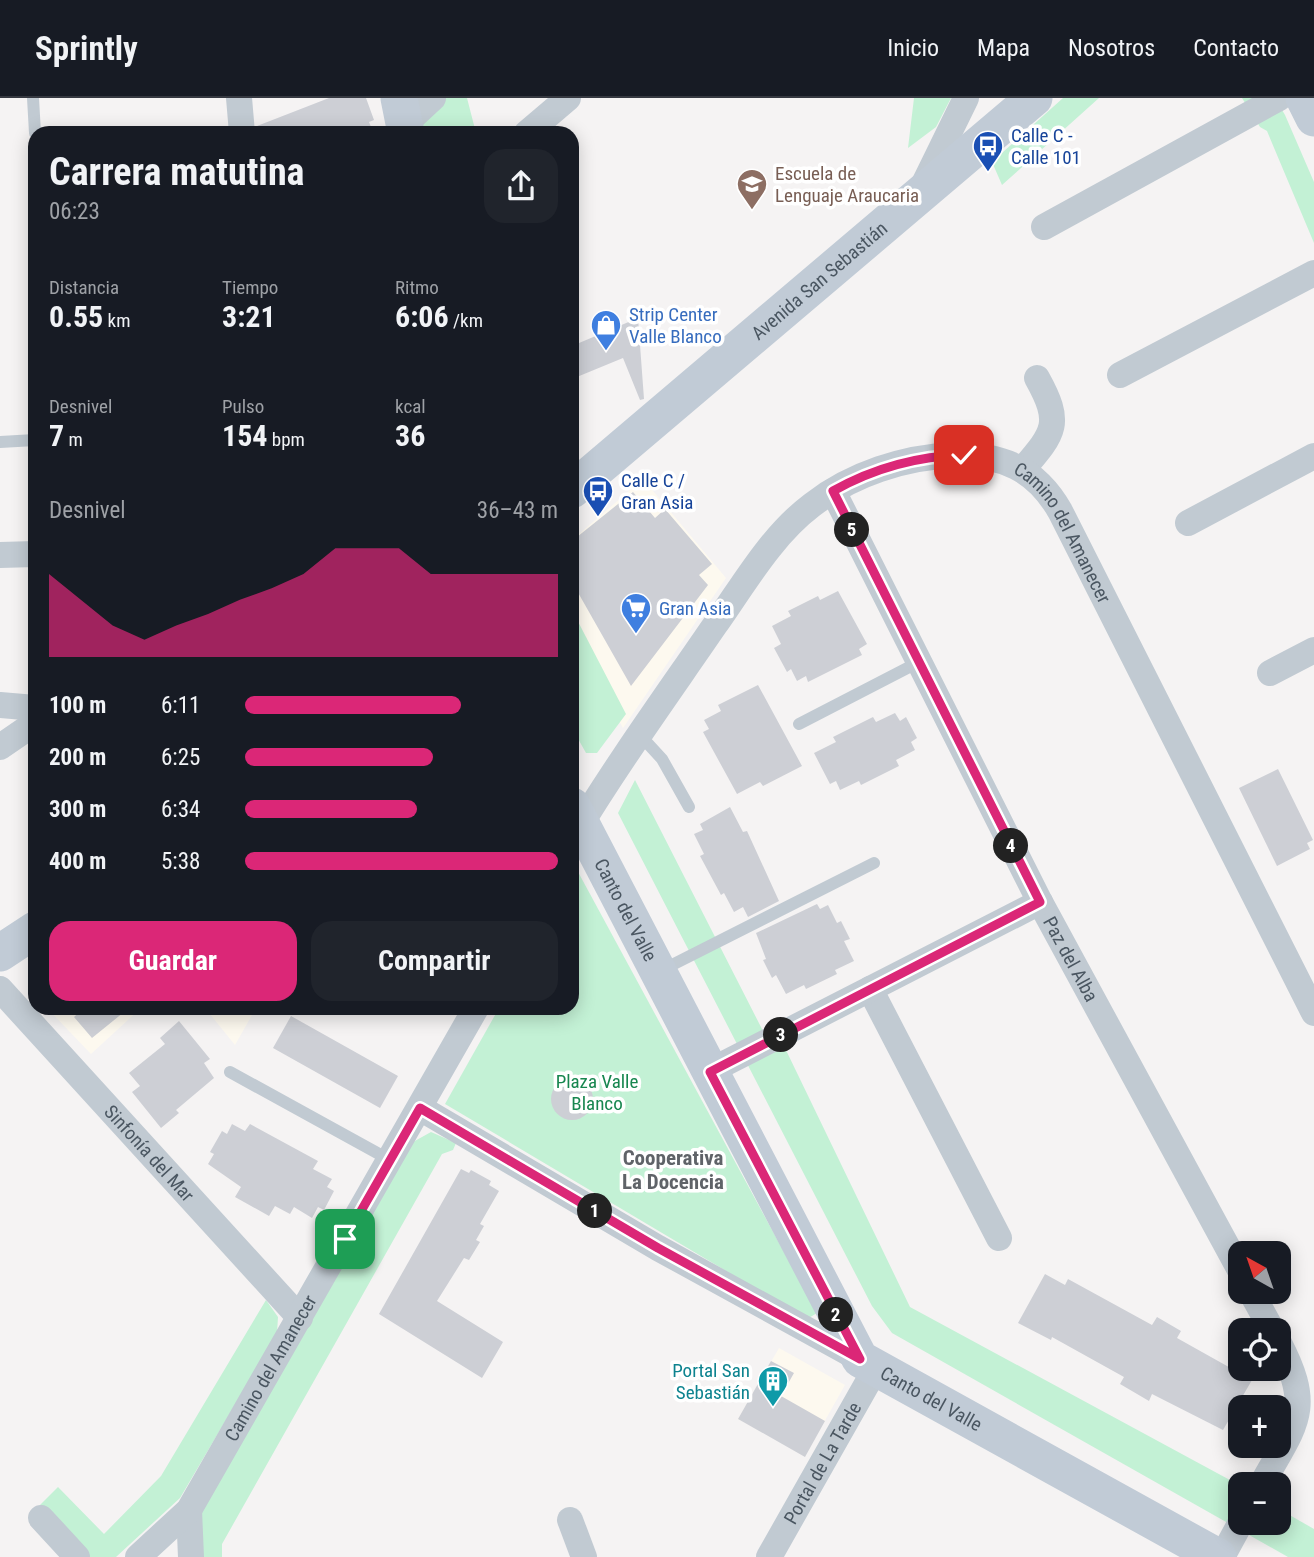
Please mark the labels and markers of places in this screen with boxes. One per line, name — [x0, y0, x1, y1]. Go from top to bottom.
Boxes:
place label: Calle C - Calle 101 — [1011, 124, 1081, 169]
bus stop icon: Calle C - Calle 101 — [971, 129, 1005, 173]
place label: Escuela de Lenguaje Araucaria — [775, 162, 919, 207]
school or university icon: Escuela de Lenguaje Araucaria — [735, 167, 769, 211]
place label: Strip Center Valle Blanco — [629, 303, 722, 348]
shop icon: Strip Center Valle Blanco — [589, 308, 623, 352]
pin — [934, 425, 994, 485]
place label: Calle C / Gran Asia — [621, 469, 693, 514]
bus stop icon: Calle C / Gran Asia — [581, 474, 615, 518]
pin: 5 — [834, 512, 870, 548]
supermarket icon: Gran Asia — [619, 591, 653, 635]
place label: Gran Asia — [659, 597, 731, 620]
pin: 4 — [993, 828, 1028, 864]
pin: 3 — [764, 1018, 798, 1052]
pin: 1 — [578, 1194, 612, 1228]
pin — [315, 1209, 375, 1269]
pin: 2 — [818, 1298, 854, 1332]
place label: Portal San Sebastián — [672, 1359, 750, 1404]
building icon: Portal San Sebastián — [756, 1364, 790, 1408]

